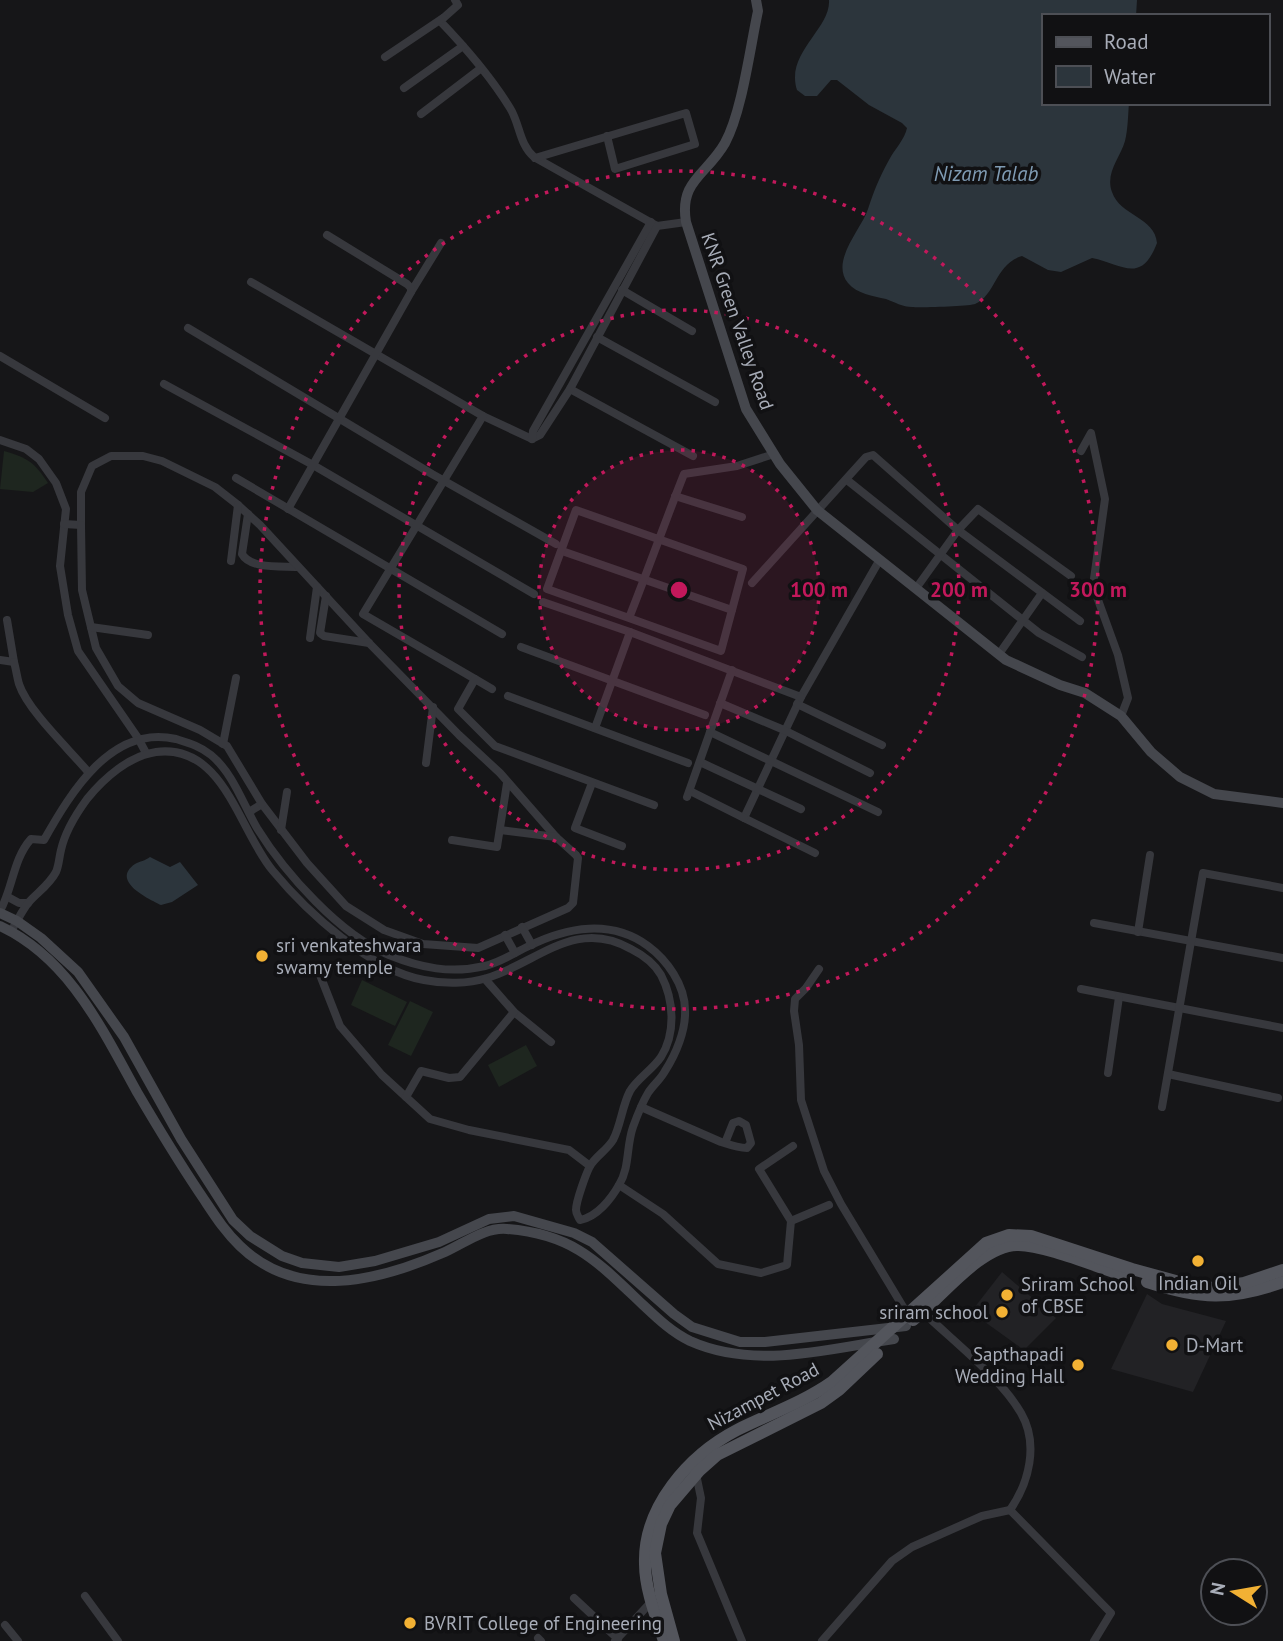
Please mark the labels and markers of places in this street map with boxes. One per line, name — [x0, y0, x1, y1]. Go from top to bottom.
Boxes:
centre of rings — [667, 578, 691, 602]
place label: sri venkateshwara swamy temple — [276, 933, 421, 979]
marker: sri venkateshwara swamy temple — [254, 948, 270, 964]
marker: Indian Oil — [1190, 1253, 1206, 1269]
place label: Indian Oil — [1158, 1271, 1238, 1295]
place label: Sriram School of CBSE — [1021, 1272, 1134, 1318]
marker: Sriram School of CBSE — [999, 1287, 1015, 1303]
place label: sriram school — [879, 1300, 988, 1324]
marker: sriram school — [994, 1304, 1010, 1320]
place label: D-Mart — [1186, 1333, 1244, 1357]
marker: D-Mart — [1164, 1337, 1180, 1353]
place label: Sapthapadi Wedding Hall — [955, 1342, 1064, 1388]
marker: Sapthapadi Wedding Hall — [1070, 1357, 1086, 1373]
place label: BVRIT College of Engineering — [424, 1611, 662, 1635]
marker: BVRIT College of Engineering — [402, 1615, 418, 1631]

